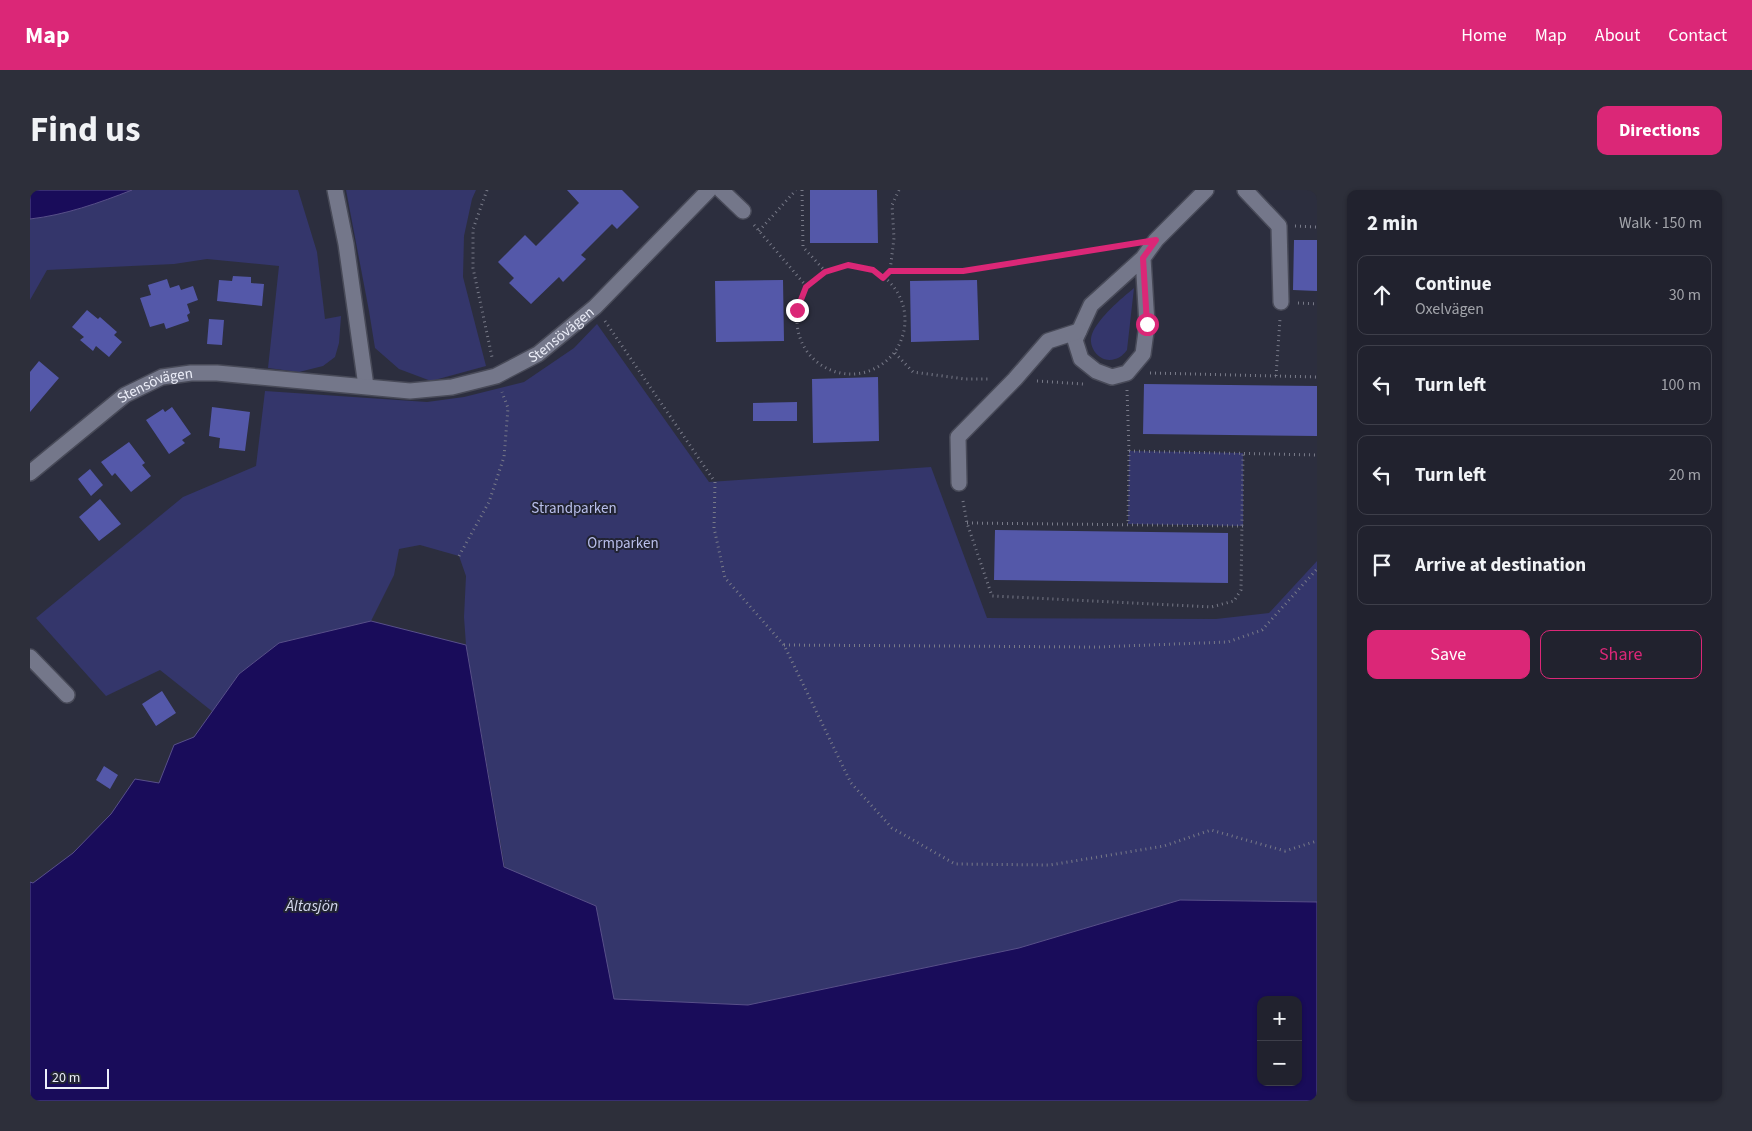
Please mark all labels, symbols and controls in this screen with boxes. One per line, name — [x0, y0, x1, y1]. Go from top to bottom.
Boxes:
text: Map — [25, 18, 70, 53]
text: Home — [1461, 23, 1507, 48]
text: Map — [1535, 23, 1567, 48]
text: About — [1595, 23, 1640, 48]
text: Contact — [1668, 23, 1727, 48]
text: Find us — [30, 105, 140, 155]
button: Directions — [1597, 106, 1722, 155]
text: 2 min — [1367, 208, 1418, 238]
text: Walk · 150 m — [1619, 212, 1702, 234]
text: Continue — [1415, 271, 1492, 298]
icon: ahead — [1368, 281, 1396, 309]
text: 30 m — [1669, 284, 1701, 306]
text: Oxelvägen — [1415, 298, 1484, 320]
route end — [786, 299, 809, 322]
street label: Stensövägen — [524, 302, 599, 368]
route start — [1136, 313, 1159, 336]
street label: Stensövägen — [113, 363, 194, 408]
icon: left — [1368, 371, 1396, 399]
text: Turn left — [1415, 372, 1486, 399]
text: 100 m — [1661, 374, 1701, 396]
icon: left — [1368, 461, 1396, 489]
text: Turn left — [1415, 462, 1486, 489]
text: 20 m — [1669, 464, 1701, 486]
park label: Strandparken — [531, 498, 617, 519]
park label: Ormparken — [587, 533, 659, 554]
icon: arrive — [1368, 551, 1396, 579]
text: Arrive at destination — [1415, 552, 1586, 579]
button: Save — [1367, 630, 1530, 679]
button: Share — [1540, 630, 1702, 679]
water label: Ältasjön — [285, 895, 338, 917]
map controls — [1257, 996, 1302, 1086]
button: + — [1257, 996, 1302, 1041]
button: − — [1257, 1041, 1302, 1086]
scale bar — [45, 1066, 109, 1089]
text: 20 m — [52, 1068, 80, 1088]

